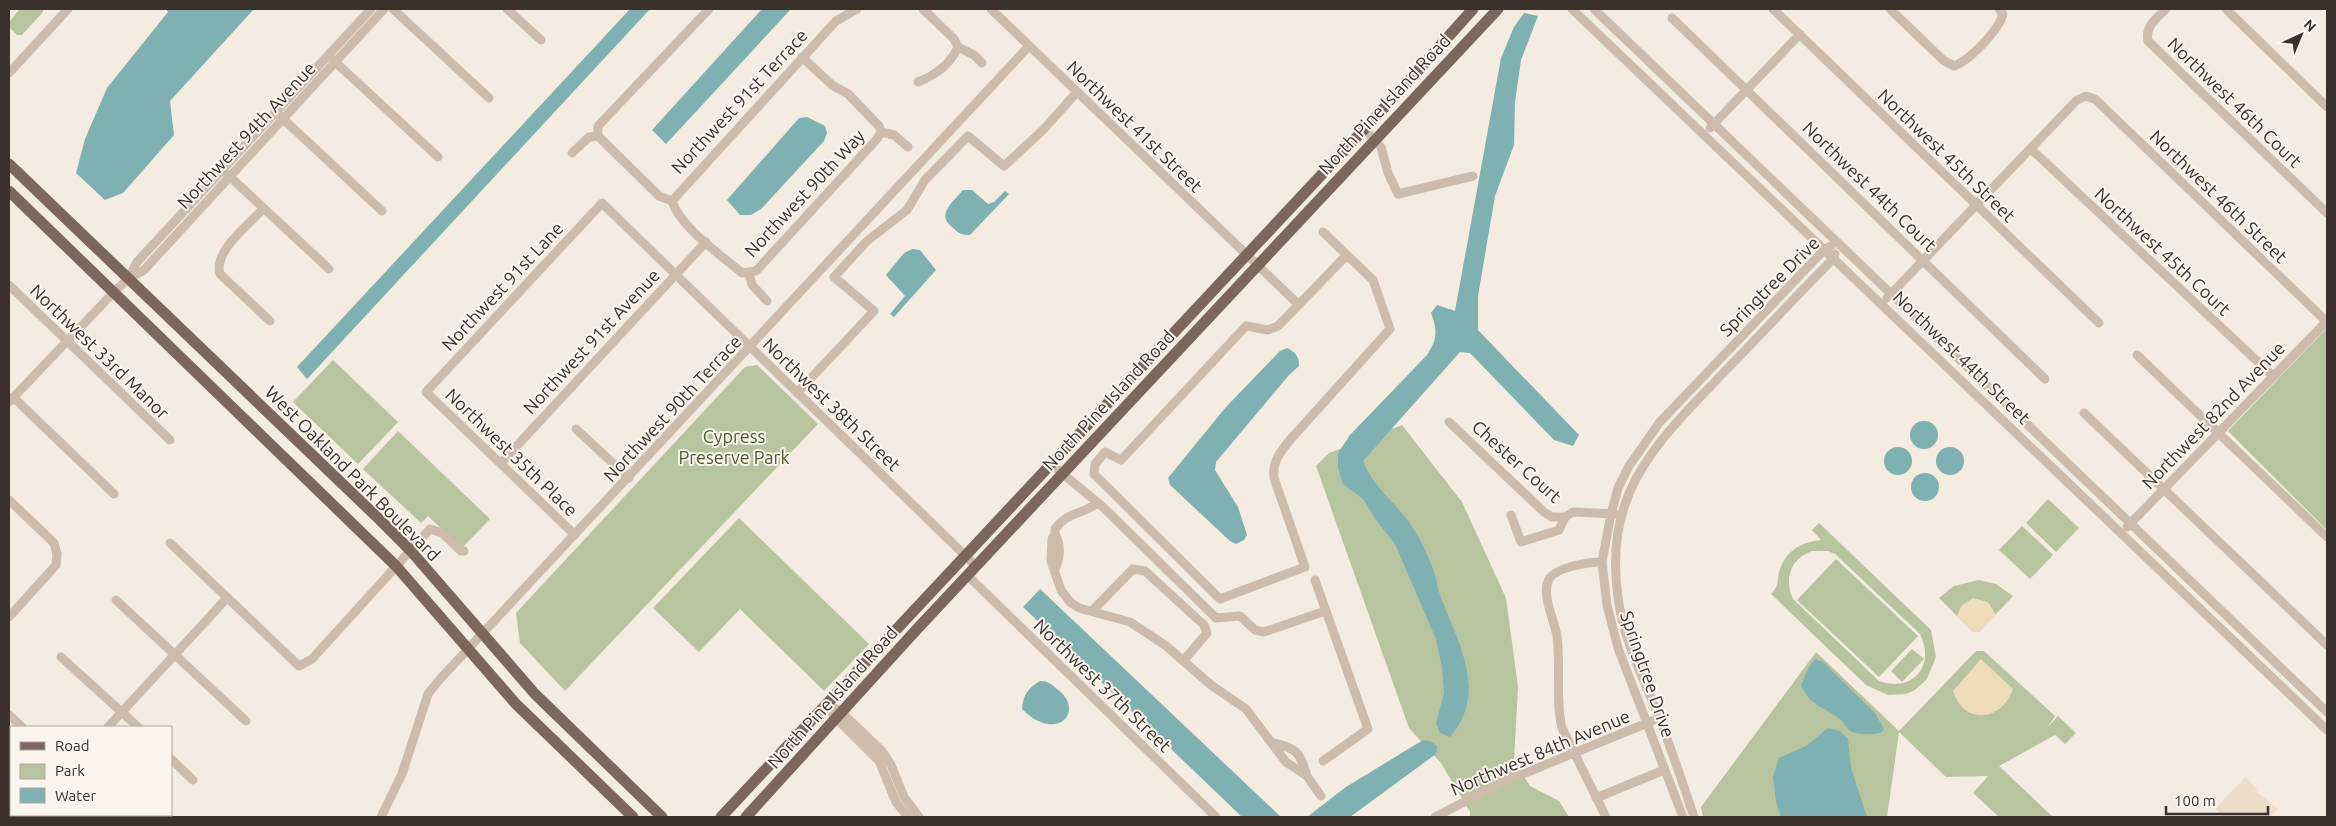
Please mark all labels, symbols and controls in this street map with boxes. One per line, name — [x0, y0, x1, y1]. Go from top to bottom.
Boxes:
north arrow — [2276, 10, 2326, 60]
text: N — [2301, 16, 2319, 35]
street label: Northwest 91st Terrace — [667, 25, 811, 177]
street label: North Pine Island Road — [1314, 30, 1454, 178]
street label: Northwest 46th Court — [2164, 33, 2306, 171]
street label: Northwest 41st Street — [1063, 56, 1207, 196]
street label: Northwest 94th Avenue — [173, 58, 319, 212]
street label: Northwest 45th Street — [1874, 84, 2020, 226]
street label: Northwest 44th Court — [1799, 117, 1941, 255]
street label: Northwest 90th Way — [740, 125, 868, 261]
street label: Northwest 46th Street — [2146, 125, 2292, 267]
street label: Northwest 45th Court — [2091, 183, 2235, 319]
street label: Northwest 91st Lane — [437, 218, 567, 354]
street label: Springtree Drive — [1715, 232, 1823, 340]
street label: Northwest 91st Avenue — [519, 265, 663, 417]
street label: Northwest 33rd Manor — [27, 280, 174, 422]
street label: Northwest 44th Street — [1889, 286, 2035, 428]
street label: North Pine Island Road — [1038, 326, 1178, 474]
street label: Northwest 90th Terrace — [599, 331, 745, 485]
street label: Northwest 38th Street — [759, 333, 905, 475]
street label: Northwest 82nd Avenue — [2138, 337, 2288, 493]
street label: West Oakland Park Boulevard — [262, 382, 444, 564]
street label: Northwest 35th Place — [442, 384, 582, 520]
street label: Chester Court — [1468, 416, 1566, 506]
park label: Cypress Preserve Park — [678, 426, 790, 467]
street label: Springtree Drive — [1617, 608, 1679, 740]
street label: Northwest 37th Street — [1030, 614, 1176, 756]
street label: North Pine Island Road — [763, 622, 901, 772]
street label: Northwest 84th Avenue — [1447, 705, 1633, 799]
legend — [10, 726, 172, 816]
text: Road — [55, 737, 90, 754]
text: Park — [55, 762, 85, 779]
scale bar — [2166, 784, 2268, 816]
text: Water — [55, 787, 96, 804]
text: 100 m — [2174, 792, 2216, 809]

